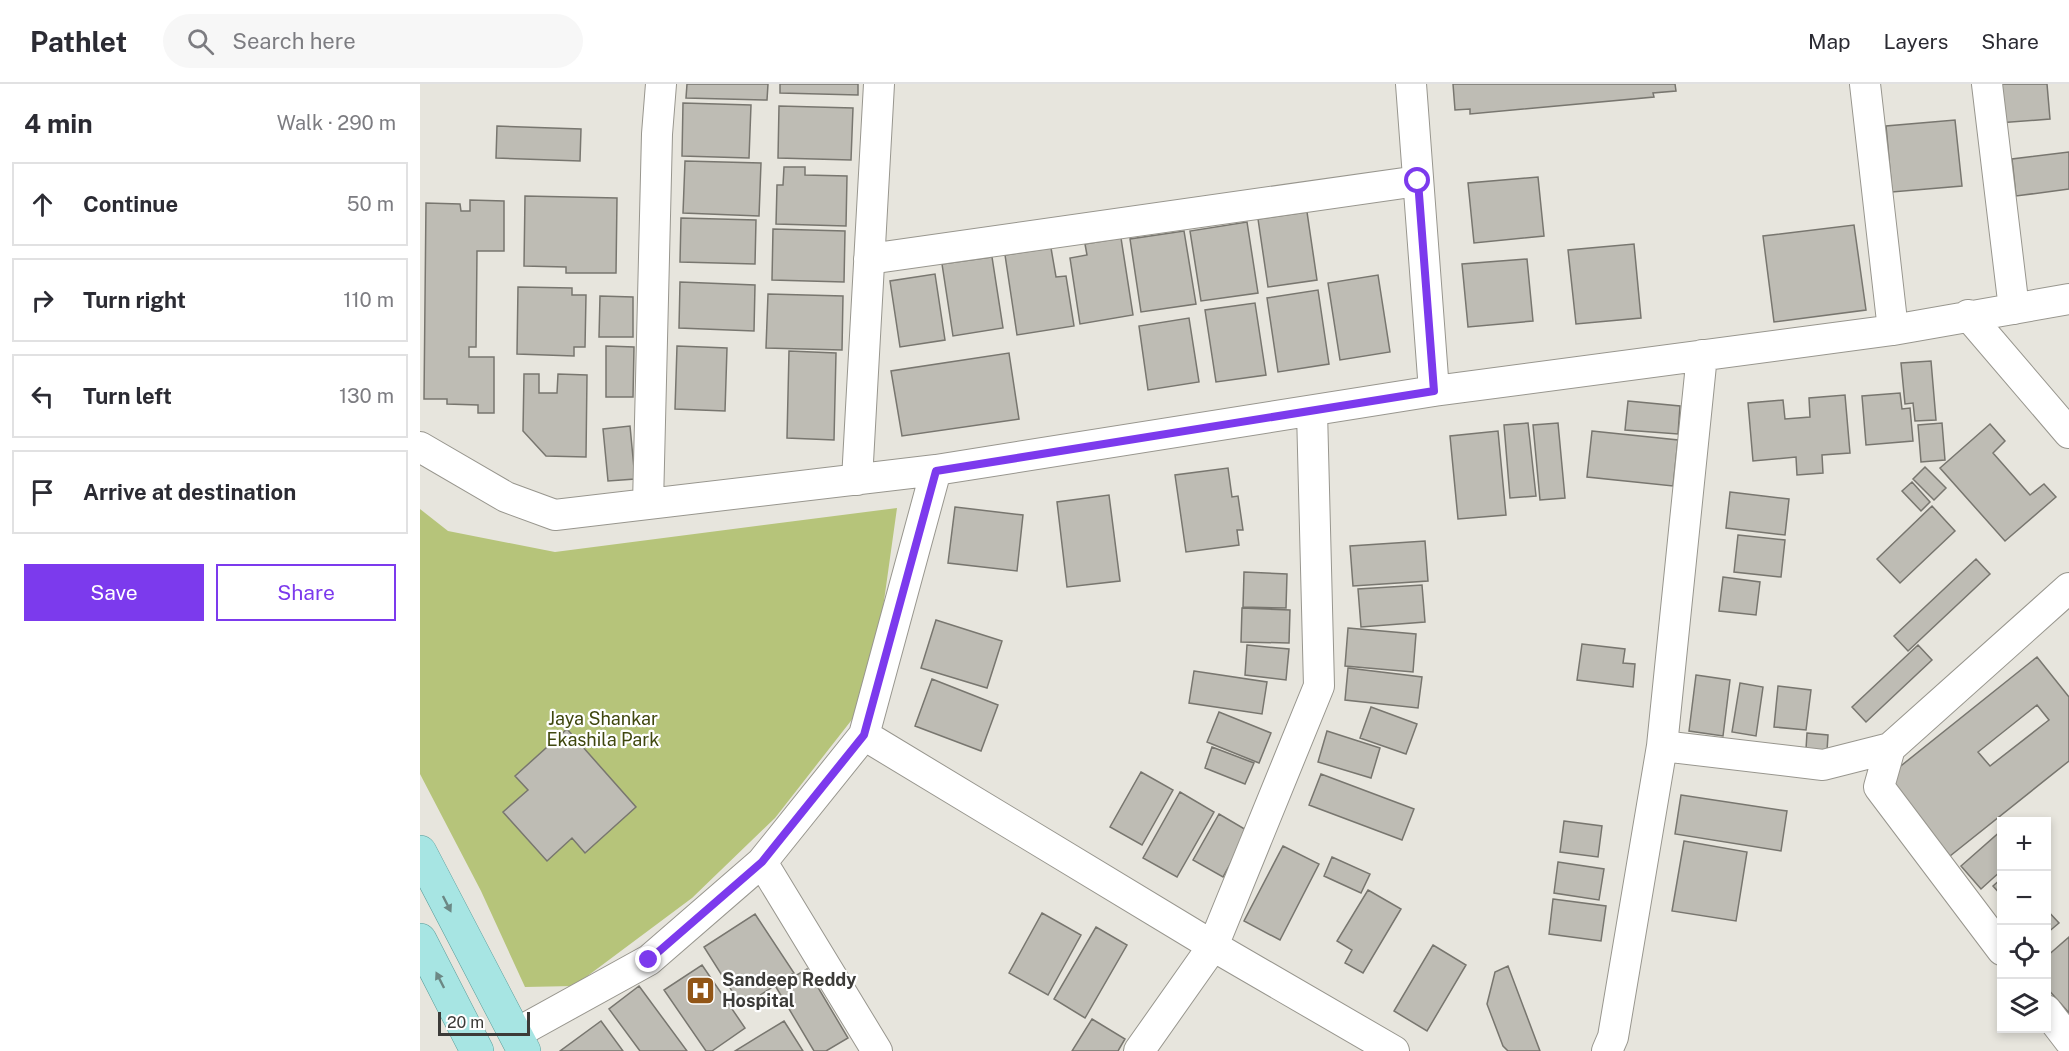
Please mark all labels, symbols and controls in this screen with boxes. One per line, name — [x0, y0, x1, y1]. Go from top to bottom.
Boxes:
search box — [163, 14, 583, 68]
text: Pathlet — [30, 25, 127, 58]
icon: search — [184, 25, 217, 58]
text: Search here — [232, 28, 356, 54]
text: Map — [1808, 29, 1851, 54]
text: Layers — [1884, 29, 1948, 54]
text: Share — [1981, 29, 2039, 54]
text: 4 min — [24, 108, 93, 139]
text: Walk · 290 m — [277, 111, 396, 135]
route start — [1404, 167, 1430, 193]
icon: ahead — [26, 188, 59, 221]
text: Continue — [83, 191, 178, 217]
text: 50 m — [347, 192, 394, 216]
icon: right — [26, 284, 59, 317]
text: Turn right — [83, 287, 186, 313]
text: 110 m — [343, 288, 394, 312]
icon: left — [26, 380, 59, 413]
text: Turn left — [83, 383, 172, 409]
text: 130 m — [339, 384, 394, 408]
icon: arrive — [26, 476, 59, 509]
text: Arrive at destination — [83, 479, 296, 505]
button: Save — [24, 564, 204, 621]
button: Share — [216, 564, 396, 621]
park label: Jaya Shankar Ekashila Park — [547, 708, 659, 750]
map controls — [1997, 817, 2051, 1033]
button: + — [1997, 817, 2051, 871]
button: − — [1997, 871, 2051, 925]
one-way arrow — [442, 895, 452, 912]
button: locate — [1997, 925, 2051, 979]
route end — [635, 946, 661, 972]
place label: Sandeep Reddy Hospital — [722, 969, 856, 1011]
one-way arrow — [436, 972, 445, 989]
hospital icon: Sandeep Reddy Hospital — [685, 974, 717, 1006]
button: layers — [1997, 979, 2051, 1033]
scale bar — [438, 1009, 530, 1036]
text: 20 m — [447, 1013, 484, 1032]

